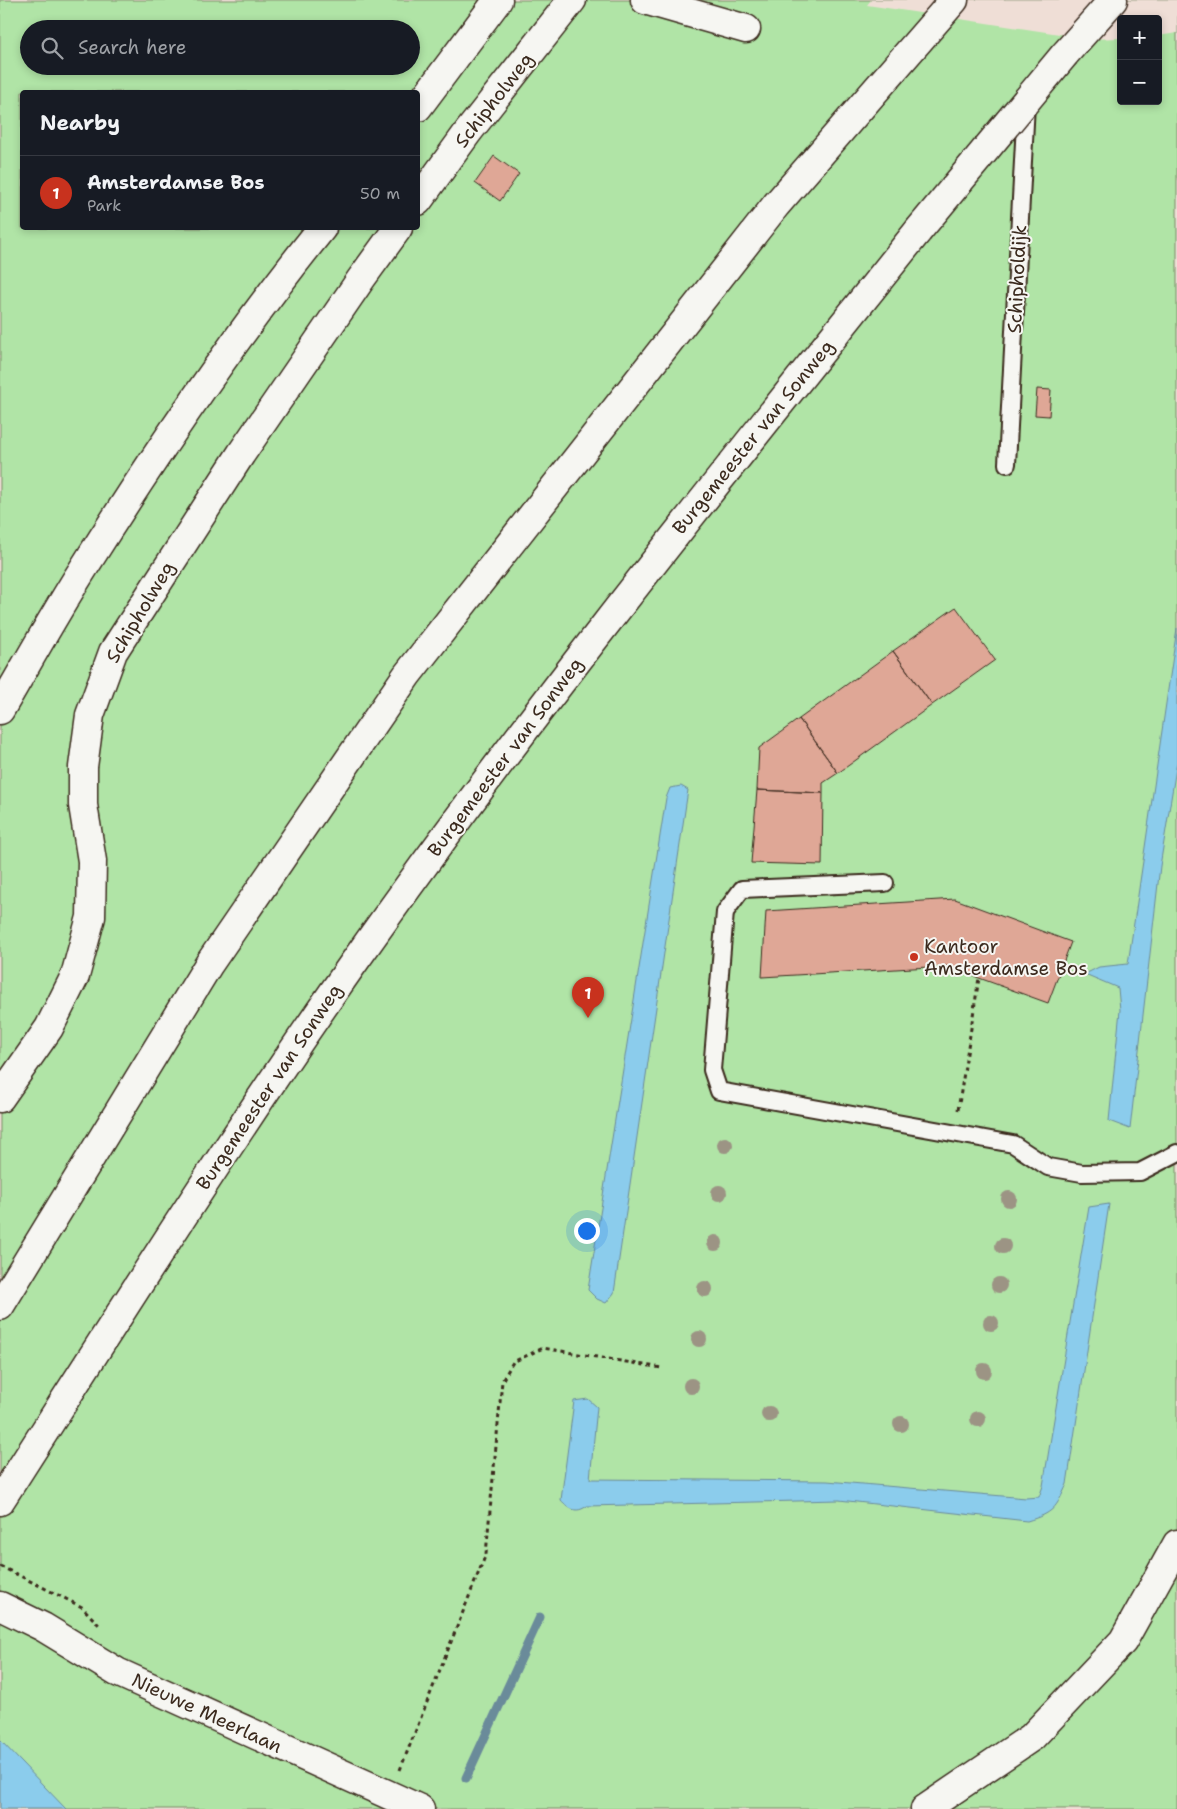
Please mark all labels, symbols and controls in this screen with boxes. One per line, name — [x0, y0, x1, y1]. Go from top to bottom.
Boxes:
map controls — [1117, 15, 1162, 105]
button: + — [1117, 15, 1162, 60]
search box — [20, 20, 420, 75]
icon: search — [38, 34, 66, 62]
text: Search here — [78, 35, 187, 60]
street label: Schipholweg — [449, 47, 539, 153]
button: − — [1117, 60, 1162, 105]
text: Nearby — [40, 109, 120, 137]
text: Amsterdamse Bos — [87, 170, 264, 195]
text: 1 — [52, 183, 60, 204]
text: 50 m — [360, 183, 400, 204]
text: Park — [87, 195, 121, 216]
street label: Schipholdijk — [1002, 224, 1032, 334]
street label: Burgemeester van Sonweg — [667, 334, 839, 540]
street label: Schipholweg — [100, 557, 180, 667]
street label: Burgemeester van Sonweg — [422, 652, 588, 862]
place label: Kantoor Amsterdamse Bos — [924, 934, 1088, 981]
marker: Kantoor Amsterdamse Bos — [908, 951, 920, 963]
pin: 1 — [572, 977, 604, 1018]
street label: Burgemeester van Sonweg — [191, 979, 347, 1195]
your location — [574, 1218, 600, 1244]
street label: Nieuwe Meerlaan — [128, 1667, 286, 1759]

